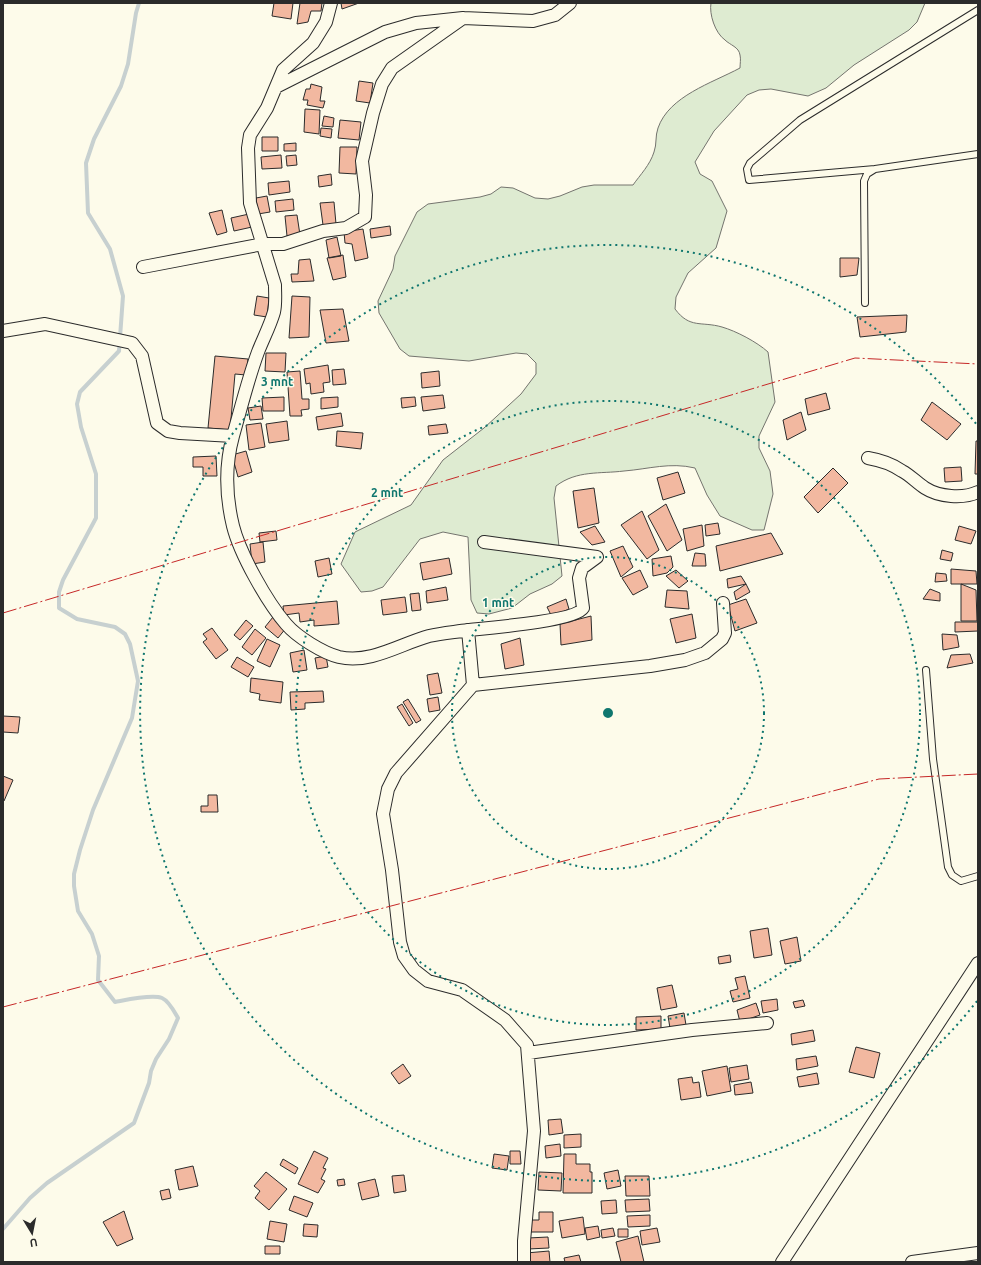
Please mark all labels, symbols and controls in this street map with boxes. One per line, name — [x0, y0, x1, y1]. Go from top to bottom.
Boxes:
text: 3 mnt — [261, 375, 293, 388]
text: 2 mnt — [371, 486, 403, 499]
text: 1 mnt — [482, 596, 514, 609]
centre of rings — [601, 706, 615, 720]
north arrow — [12, 1213, 52, 1253]
text: U — [29, 1236, 39, 1249]

